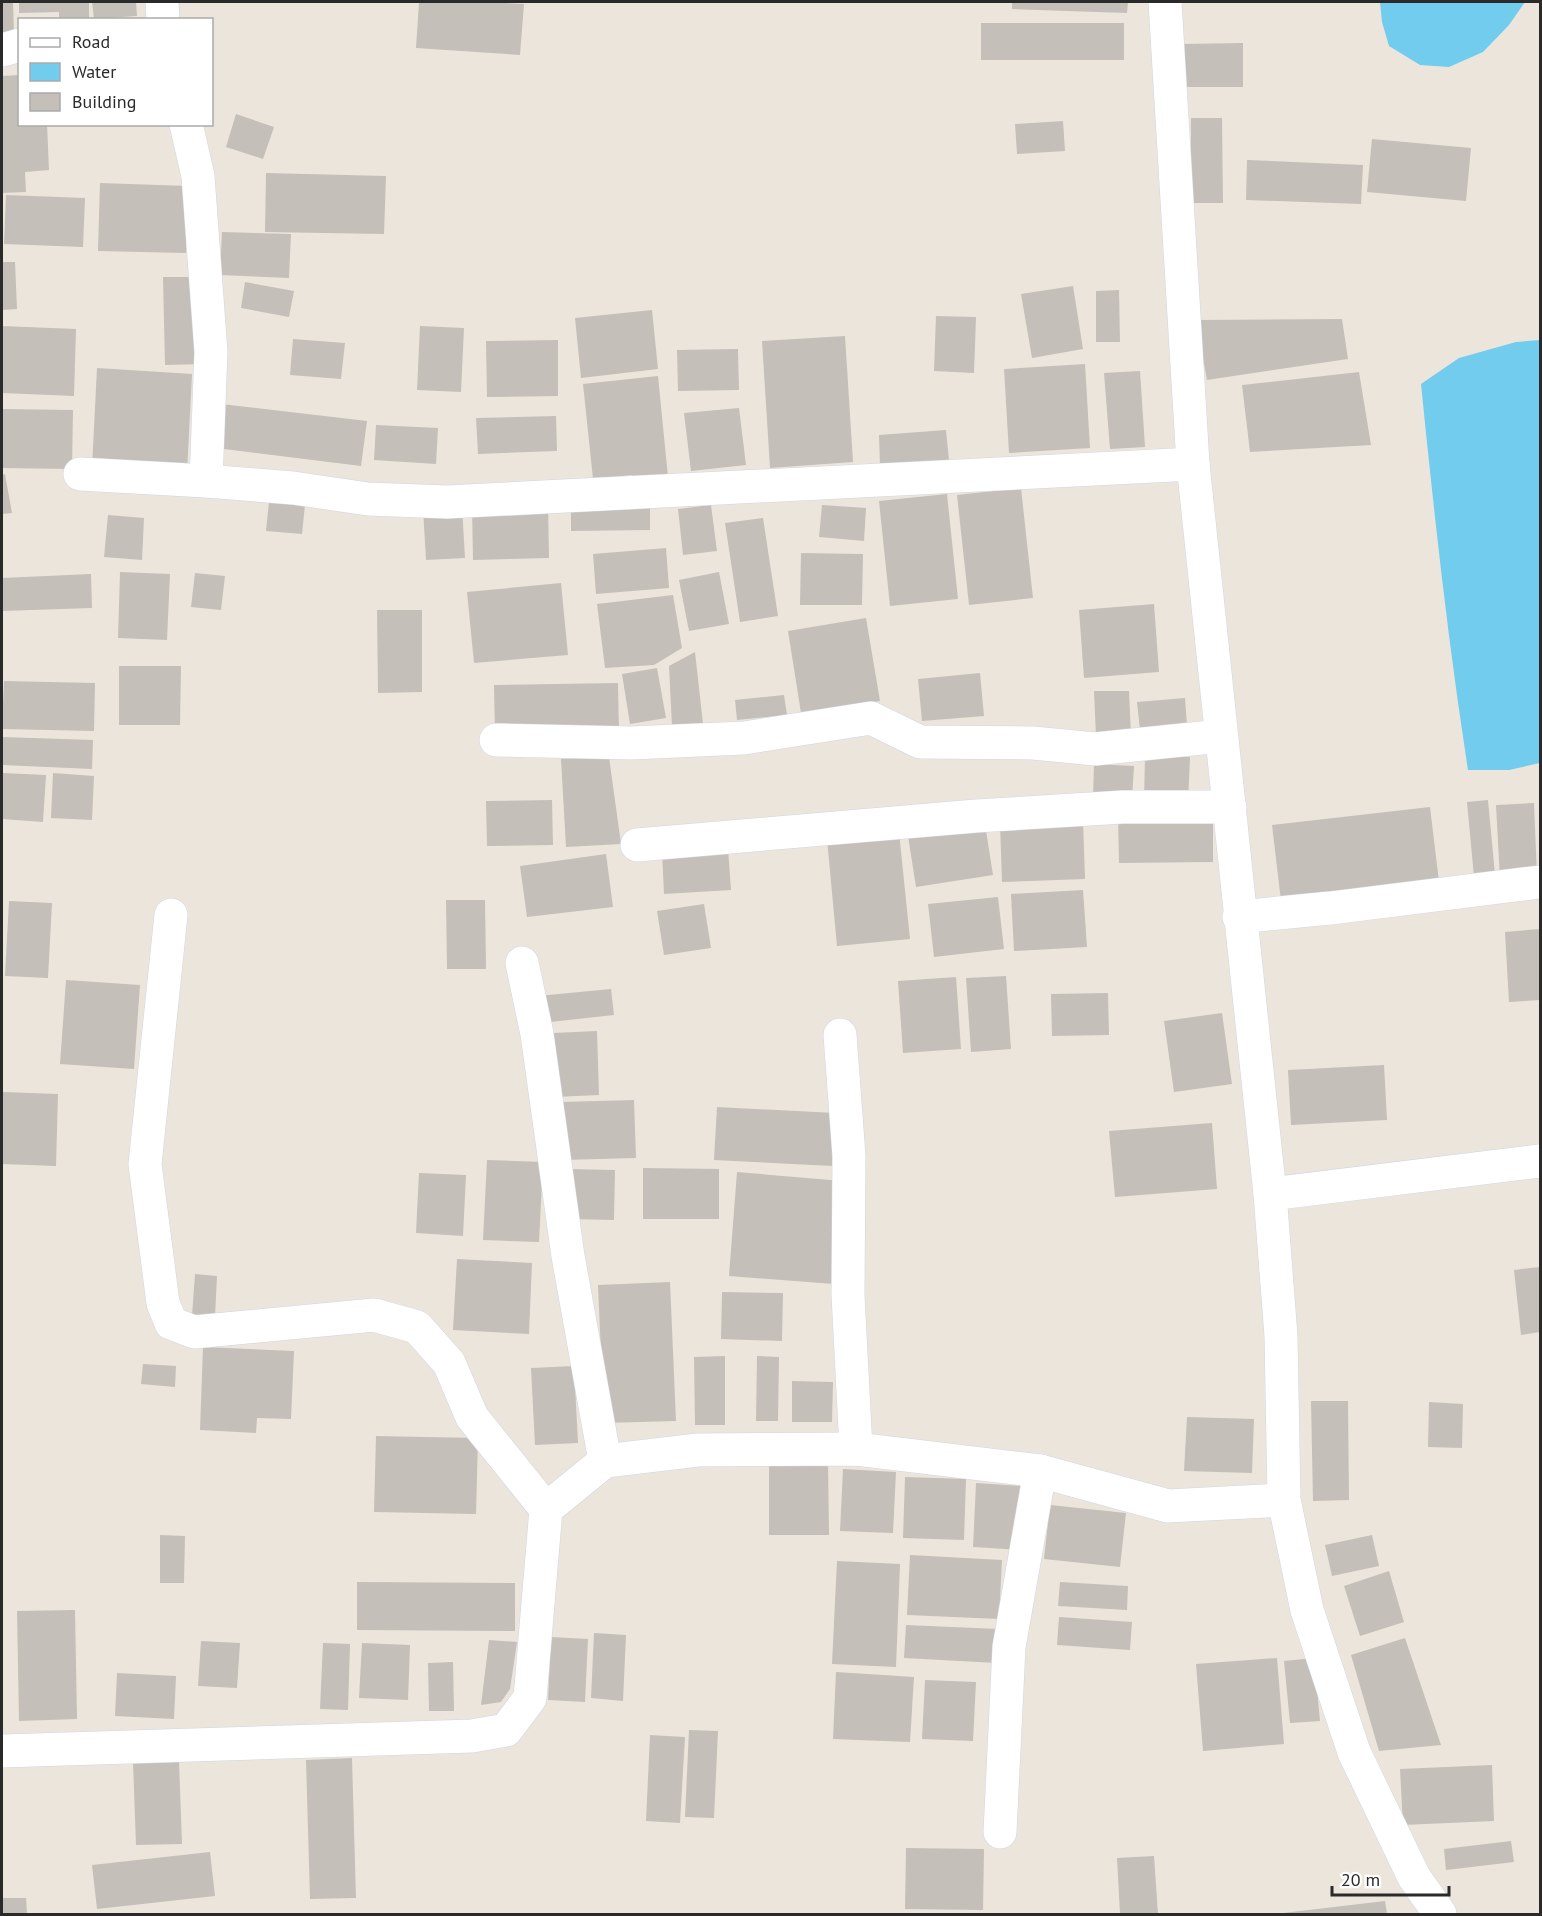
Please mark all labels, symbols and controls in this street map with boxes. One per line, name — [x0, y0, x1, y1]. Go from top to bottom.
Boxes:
legend — [18, 18, 213, 126]
text: Road — [72, 30, 110, 53]
text: Water — [72, 60, 116, 83]
text: Building — [72, 90, 136, 113]
scale bar — [1332, 1859, 1449, 1897]
text: 20 m — [1341, 1868, 1380, 1891]

